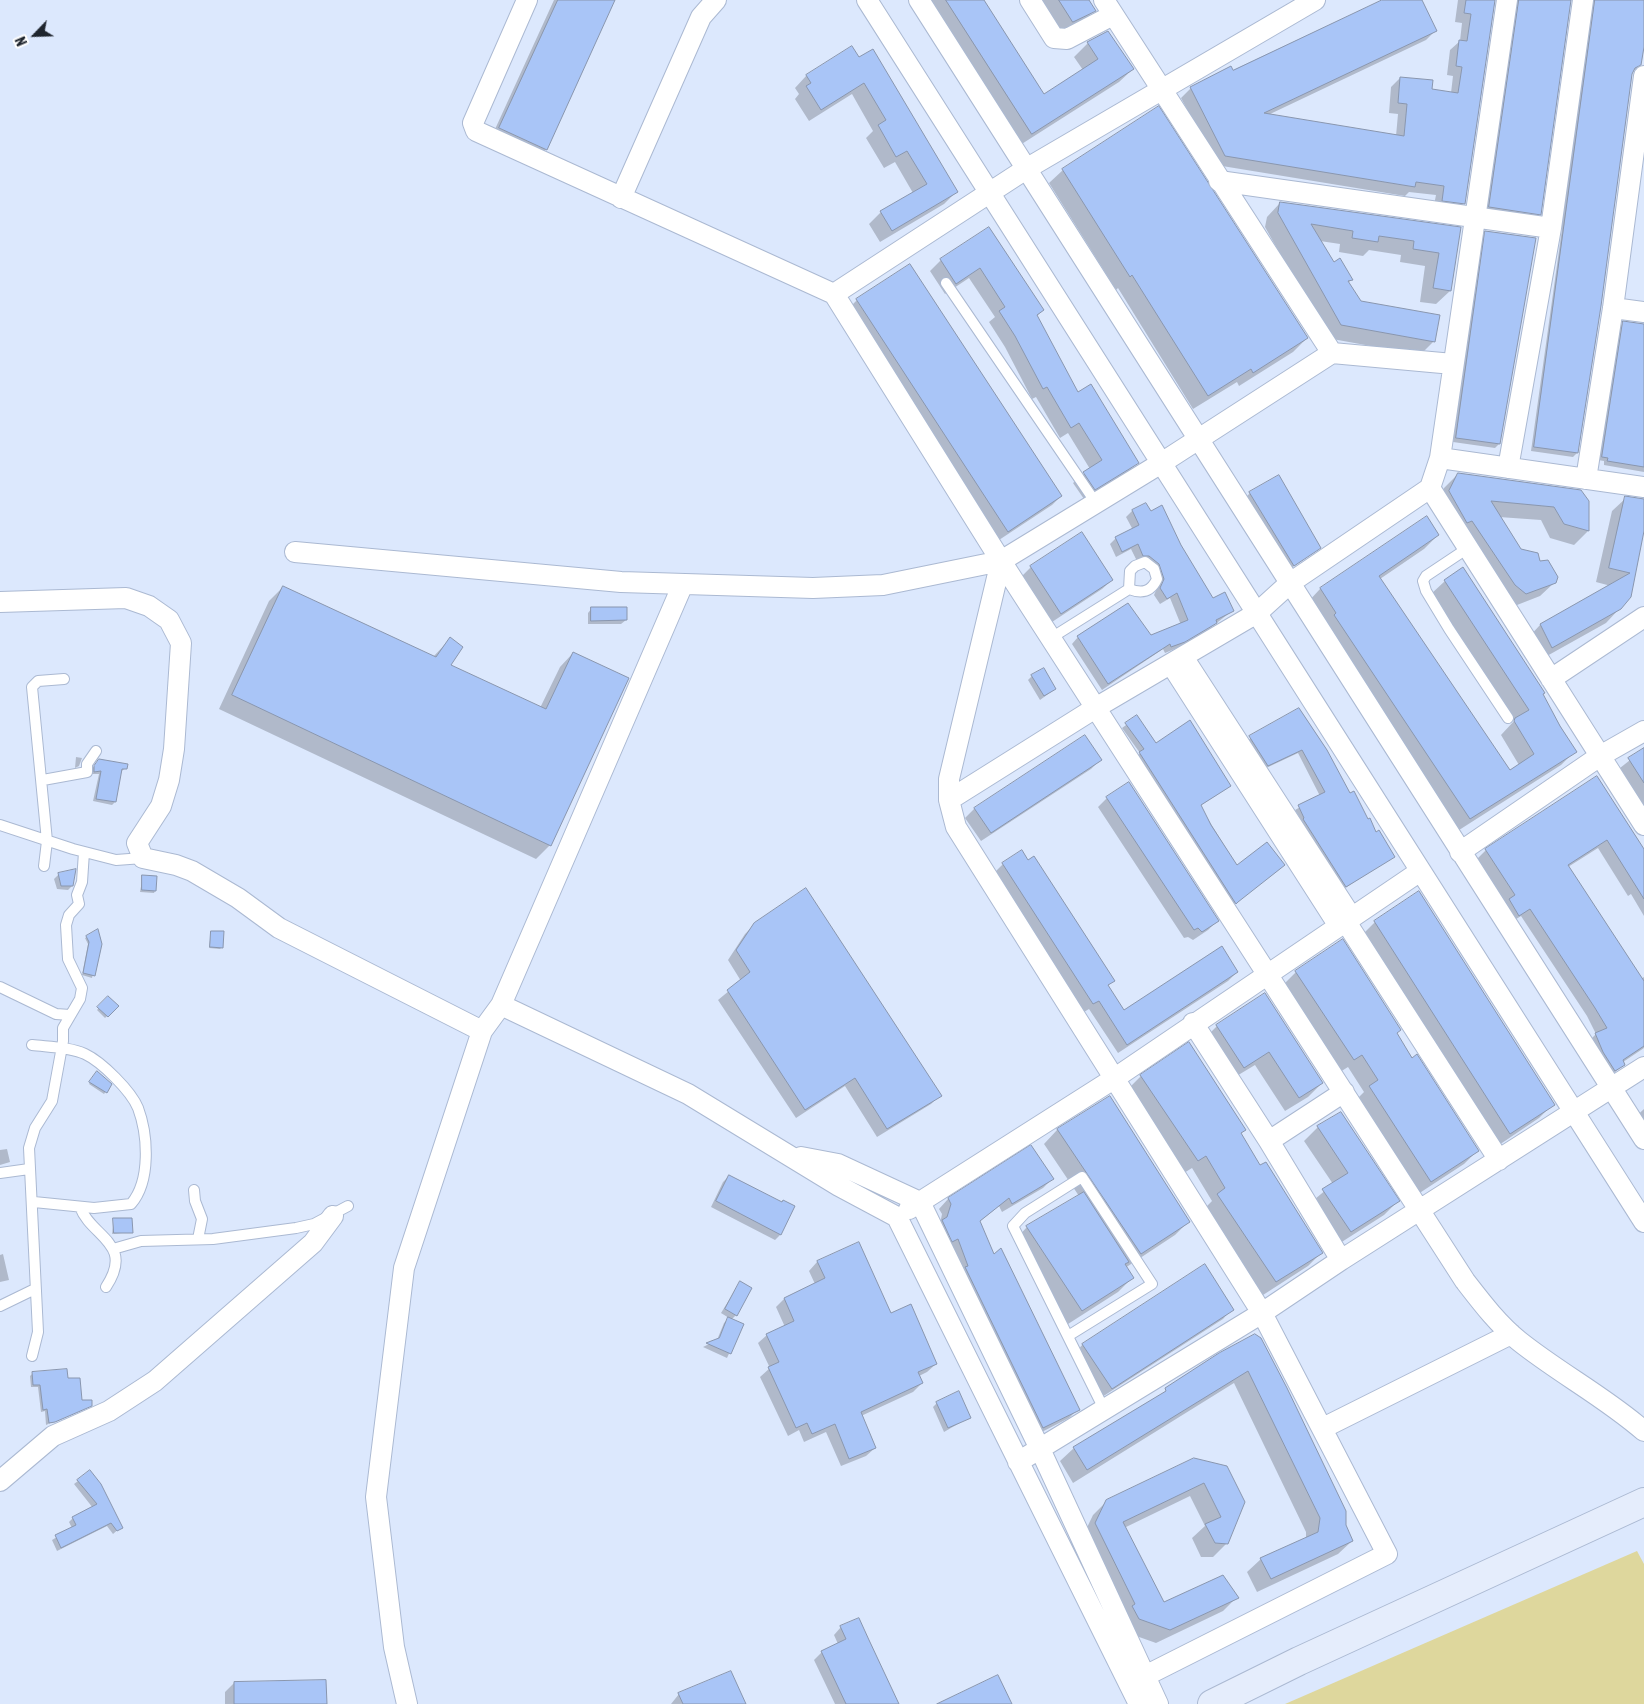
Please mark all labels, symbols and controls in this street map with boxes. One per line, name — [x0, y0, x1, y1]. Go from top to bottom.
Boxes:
north arrow — [10, 10, 60, 60]
text: N — [12, 34, 30, 48]

